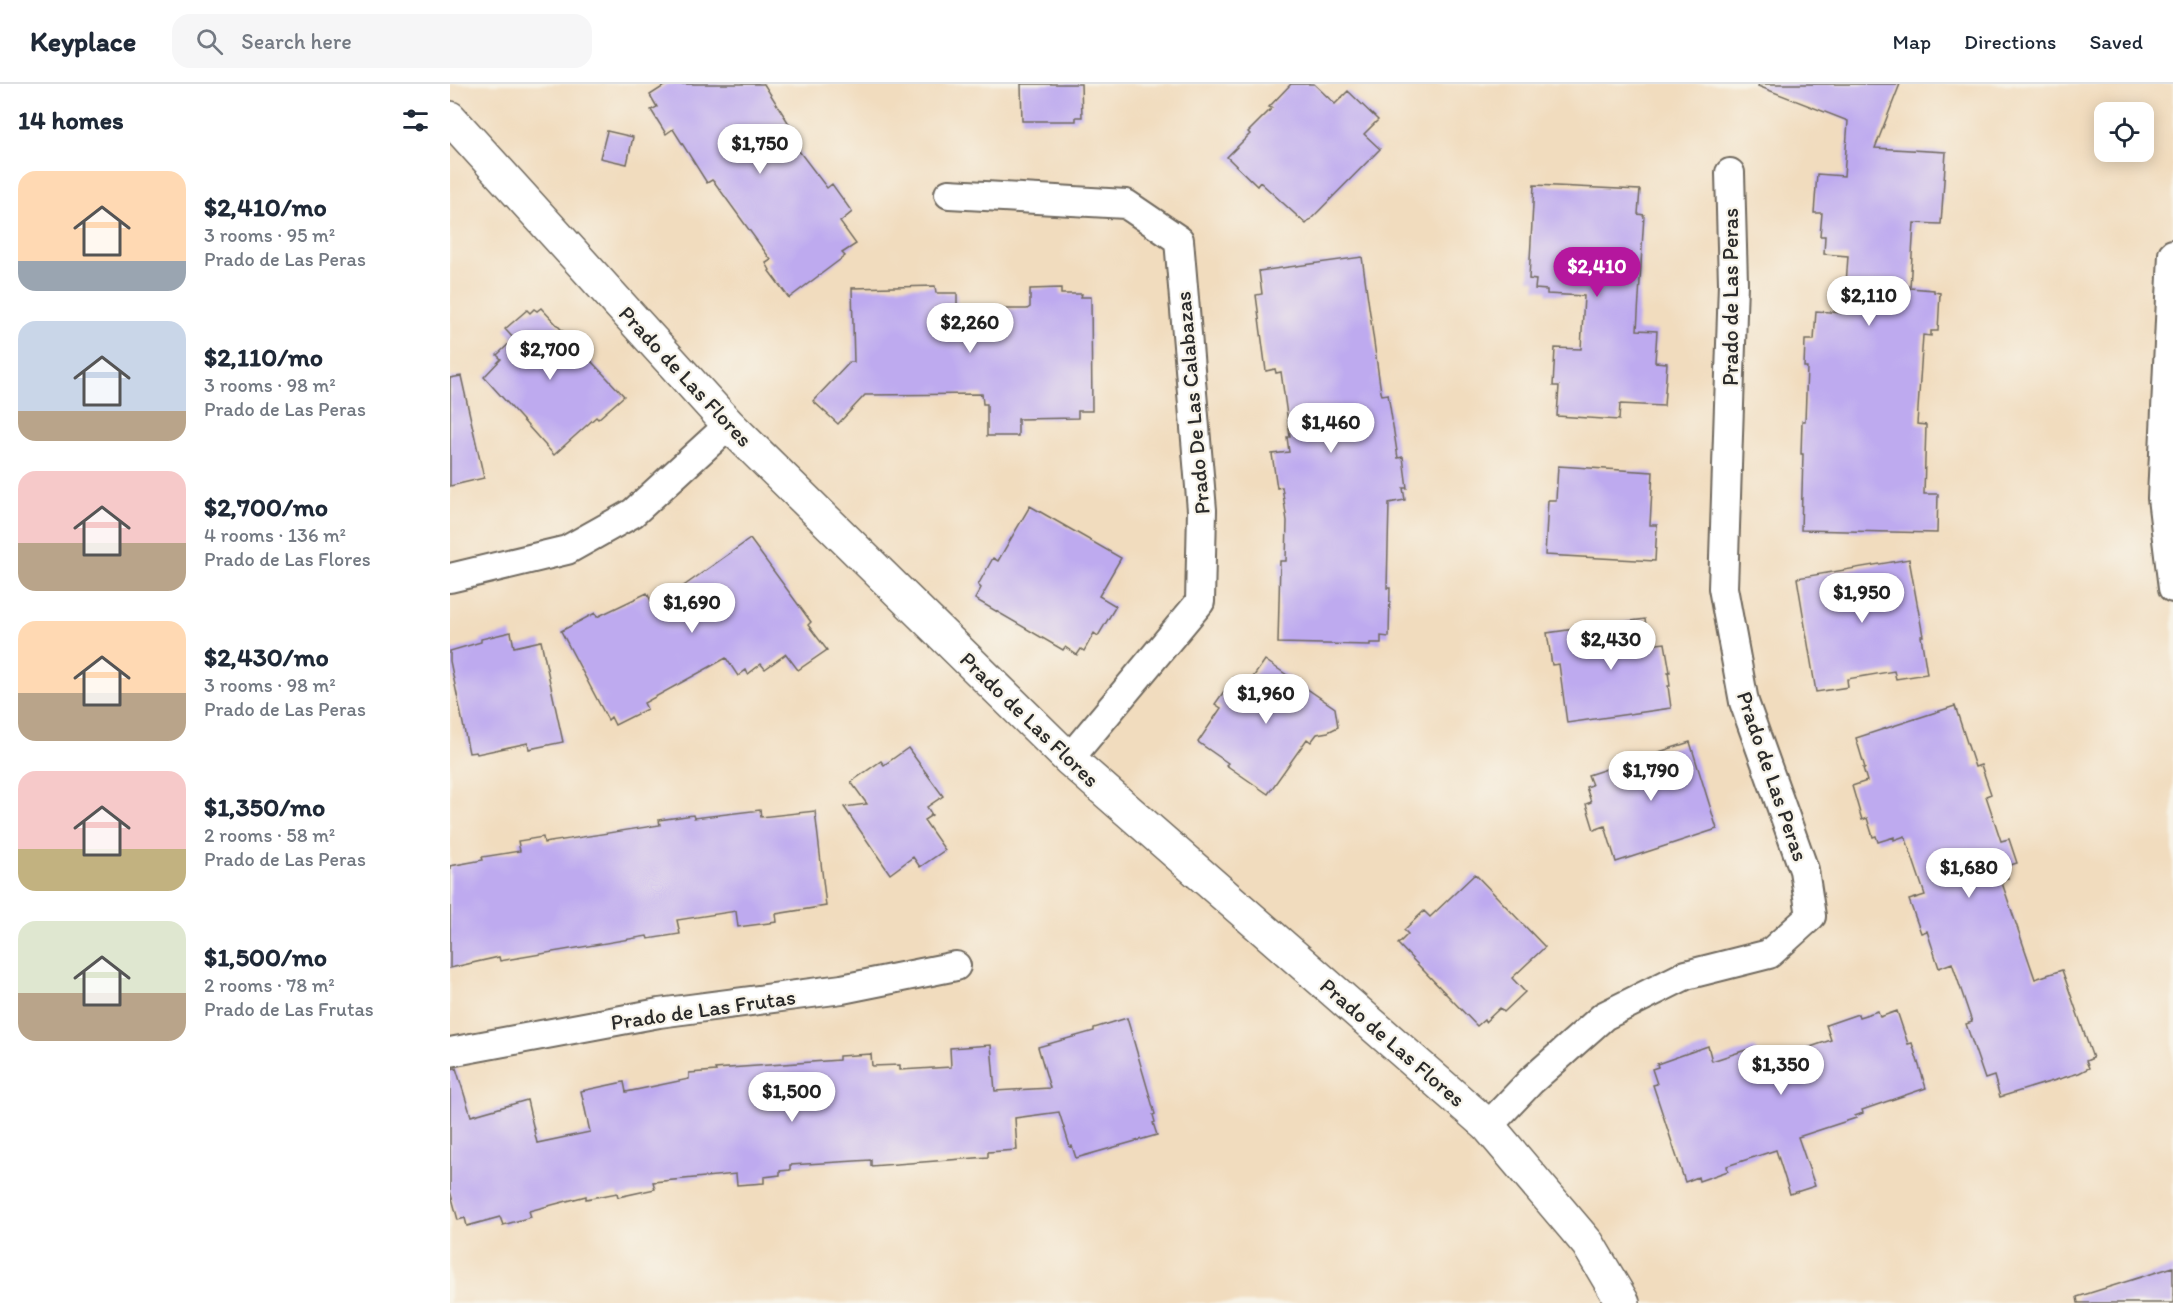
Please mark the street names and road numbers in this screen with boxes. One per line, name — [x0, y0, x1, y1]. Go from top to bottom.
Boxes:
street label: Prado de Las Peras — [1717, 208, 1744, 386]
street label: Prado De Las Calabazas — [1169, 290, 1216, 516]
street label: Prado de Las Flores — [613, 300, 758, 453]
street label: Prado de Las Flores — [954, 646, 1105, 793]
street label: Prado de Las Peras — [1731, 688, 1814, 865]
street label: Prado de Las Flores — [1315, 972, 1471, 1113]
street label: Prado de Las Frutas — [609, 983, 797, 1036]

